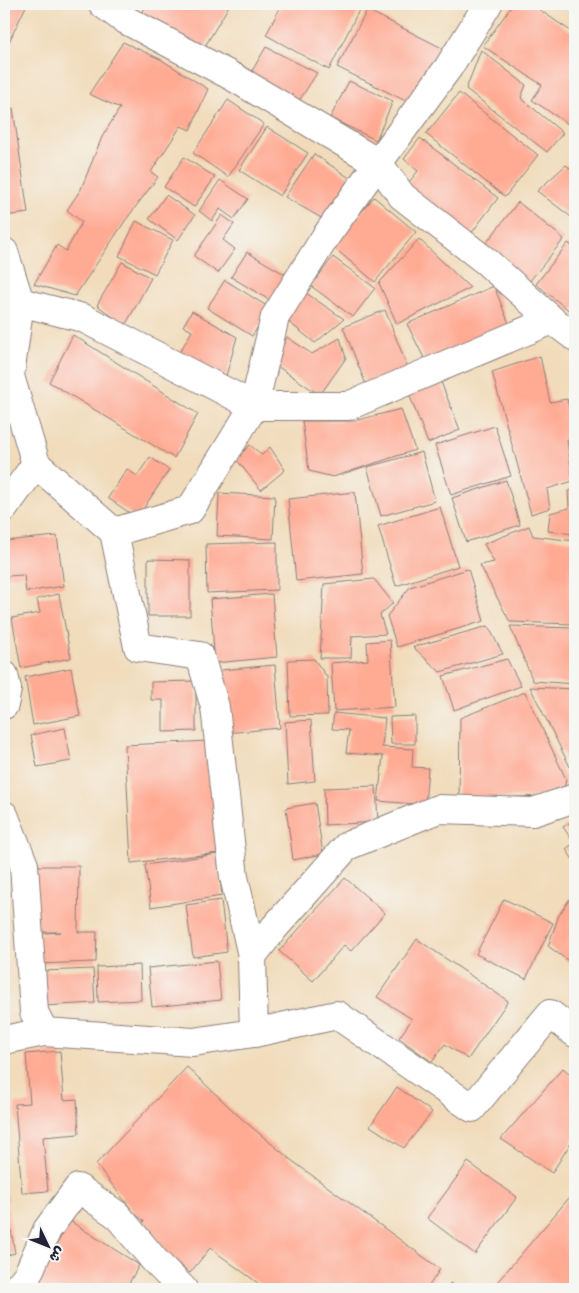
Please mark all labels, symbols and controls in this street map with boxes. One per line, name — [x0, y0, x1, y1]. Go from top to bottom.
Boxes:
north arrow — [22, 1220, 72, 1270]
text: ش — [45, 1242, 71, 1268]

